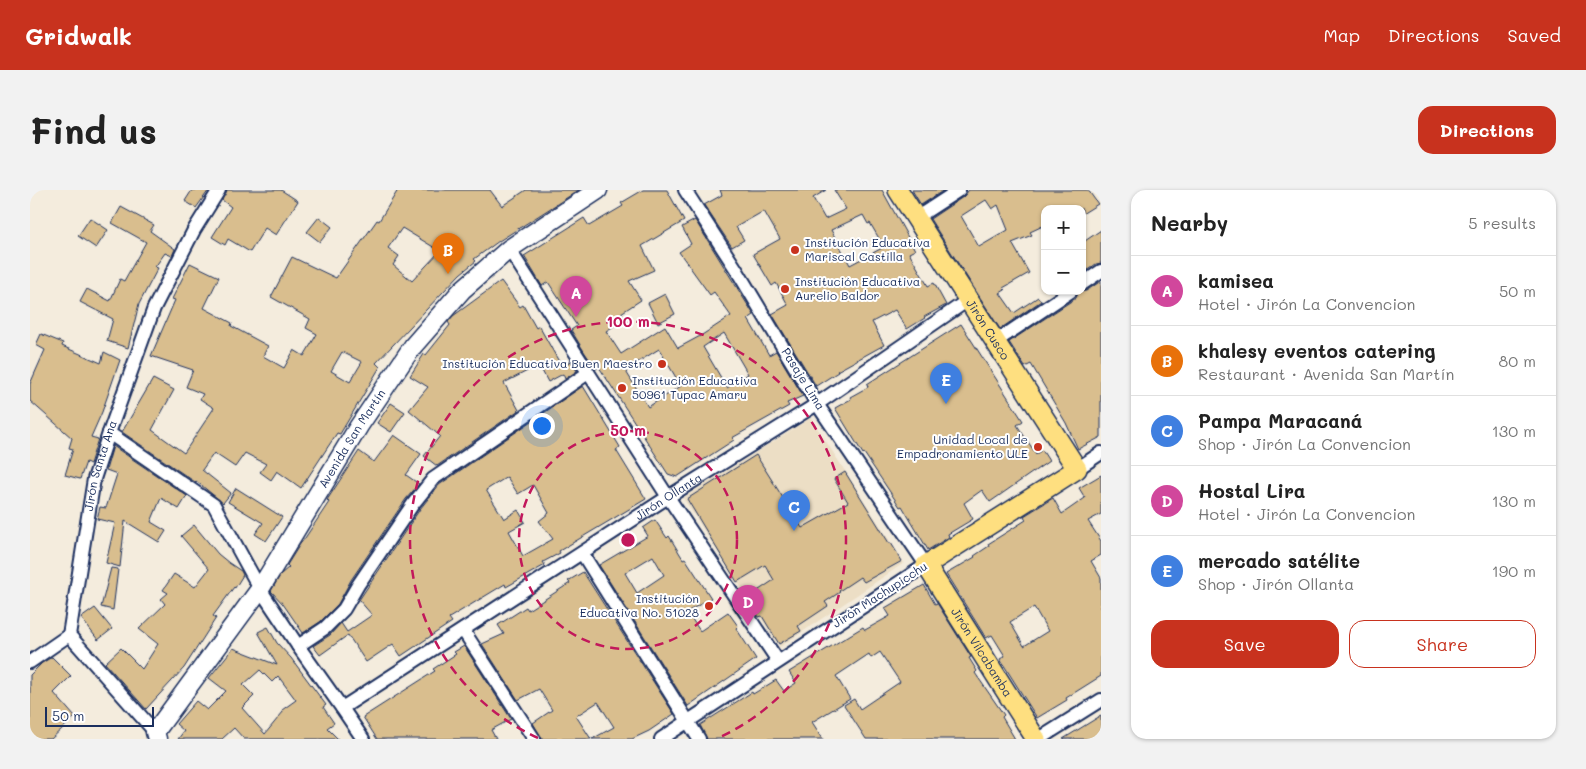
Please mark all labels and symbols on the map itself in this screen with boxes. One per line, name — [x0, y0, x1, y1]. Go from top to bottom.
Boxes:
pin: B — [432, 233, 464, 274]
place label: Institución Educativa Mariscal Castilla — [805, 234, 930, 264]
marker: Institución Educativa Mariscal Castilla — [789, 244, 801, 256]
place label: Institución Educativa Aurelio Baldor — [795, 273, 920, 303]
pin: A — [560, 276, 592, 317]
marker: Institución Educativa Aurelio Baldor — [779, 283, 791, 295]
street label: Jirón Cusco — [963, 296, 1014, 363]
text: 100 m — [606, 311, 650, 331]
street label: Pasaje Lima — [778, 344, 829, 413]
place label: Institución Educativa Buen Maestro — [442, 355, 652, 371]
marker: Institución Educativa Buen Maestro — [656, 358, 668, 370]
pin: E — [930, 363, 962, 404]
place label: Institución Educativa 50961 Tupac Amaru — [632, 372, 757, 402]
marker: Institución Educativa 50961 Tupac Amaru — [616, 382, 628, 394]
street label: Avenida San Martín — [314, 386, 389, 491]
your location — [529, 413, 555, 439]
street label: Jirón Santa Ana — [80, 418, 120, 512]
text: 50 m — [610, 420, 646, 440]
place label: Unidad Local de Empadronamiento ULE — [897, 431, 1028, 461]
marker: Unidad Local de Empadronamiento ULE — [1032, 441, 1044, 453]
street label: Jirón Ollanta — [632, 469, 705, 523]
pin: C — [778, 490, 810, 531]
centre of rings — [619, 531, 637, 549]
street label: Jirón Machupicchu — [829, 558, 930, 631]
pin: D — [732, 585, 764, 626]
place label: Institución Educativa No. 51028 — [580, 590, 699, 620]
marker: Institución Educativa No. 51028 — [703, 600, 715, 612]
street label: Jirón Vilcabamba — [948, 604, 1016, 700]
scale bar — [45, 704, 154, 727]

